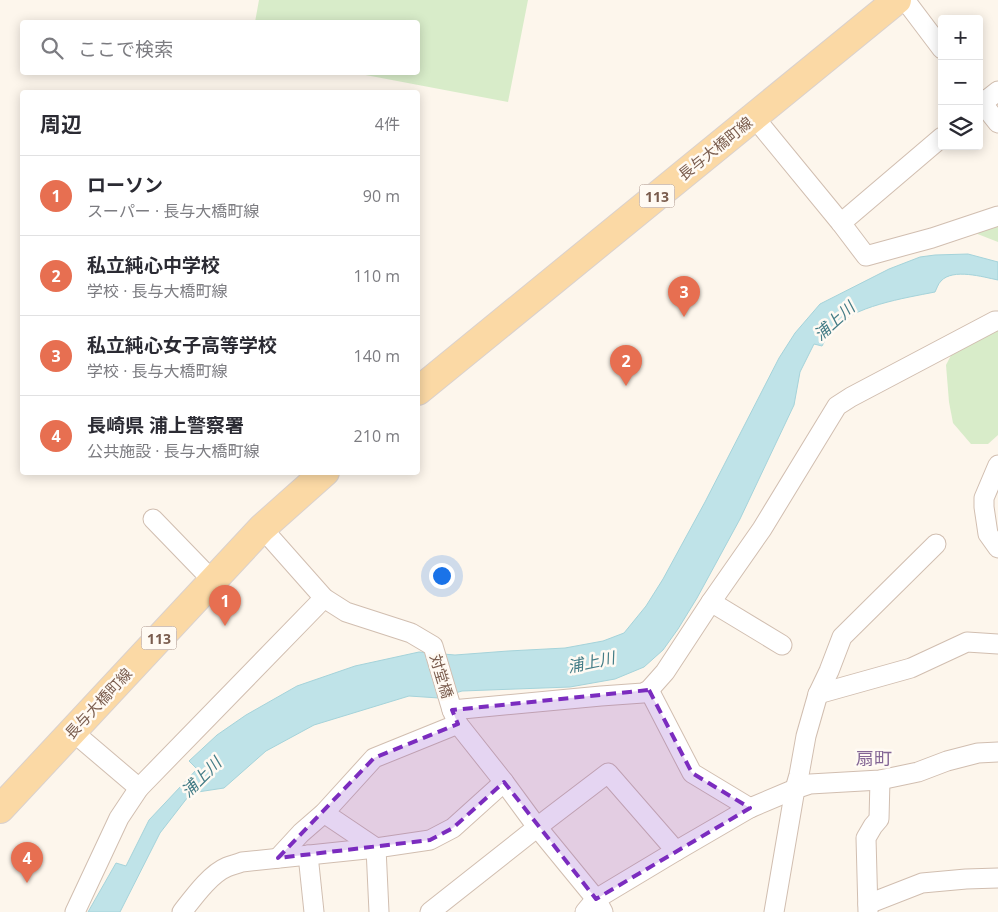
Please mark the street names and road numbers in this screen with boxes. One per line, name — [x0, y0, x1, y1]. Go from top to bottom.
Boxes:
street label: 長与大橋町線 — [674, 112, 756, 184]
road number: 113 — [640, 185, 674, 208]
road number: 113 — [142, 626, 176, 650]
street label: 対堂橋 — [426, 652, 458, 700]
street label: 長与大橋町線 — [60, 663, 136, 743]

